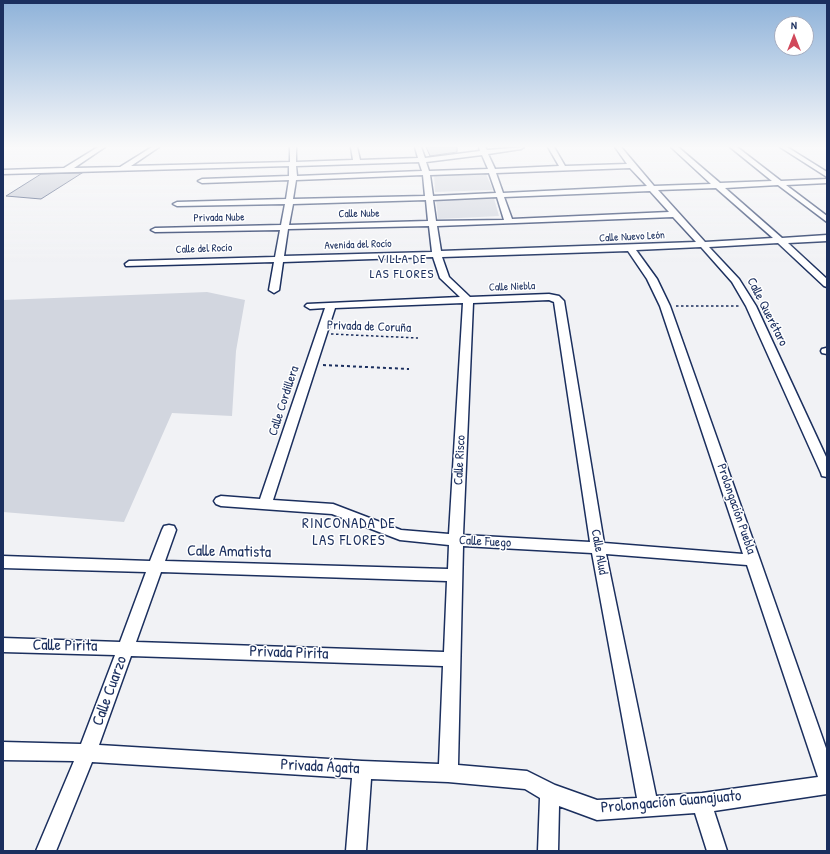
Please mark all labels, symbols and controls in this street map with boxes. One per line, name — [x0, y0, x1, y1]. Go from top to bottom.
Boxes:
north arrow — [774, 16, 814, 56]
text: N — [791, 18, 797, 32]
street label: Calle Nube — [338, 207, 380, 221]
street label: Privada Nube — [193, 211, 245, 225]
street label: Calle Nuevo León — [599, 229, 665, 245]
street label: Avenida del Rocío — [324, 237, 392, 253]
street label: Calle del Rocío — [175, 241, 233, 257]
district label: VILLA DE LAS FLORES — [370, 252, 434, 283]
street label: Calle Querétaro — [743, 275, 791, 349]
street label: Calle Niebla — [489, 280, 535, 294]
street label: Privada de Coruña — [327, 318, 411, 336]
street label: Calle Cordillera — [265, 364, 303, 438]
street label: Calle Risco — [451, 435, 469, 485]
street label: Prolongación Puebla — [713, 462, 759, 556]
district label: RINCONADA DE LAS FLORES — [302, 515, 396, 550]
street label: Calle Alud — [587, 528, 611, 576]
street label: Calle Fuego — [458, 533, 512, 551]
street label: Calle Amatista — [187, 542, 271, 562]
street label: Calle Pirita — [32, 636, 98, 656]
street label: Privada Pirita — [249, 642, 329, 664]
street label: Calle Cuarzo — [89, 653, 131, 729]
street label: Privada Ágata — [280, 755, 360, 779]
street label: Prolongación Guanajuato — [600, 786, 742, 818]

